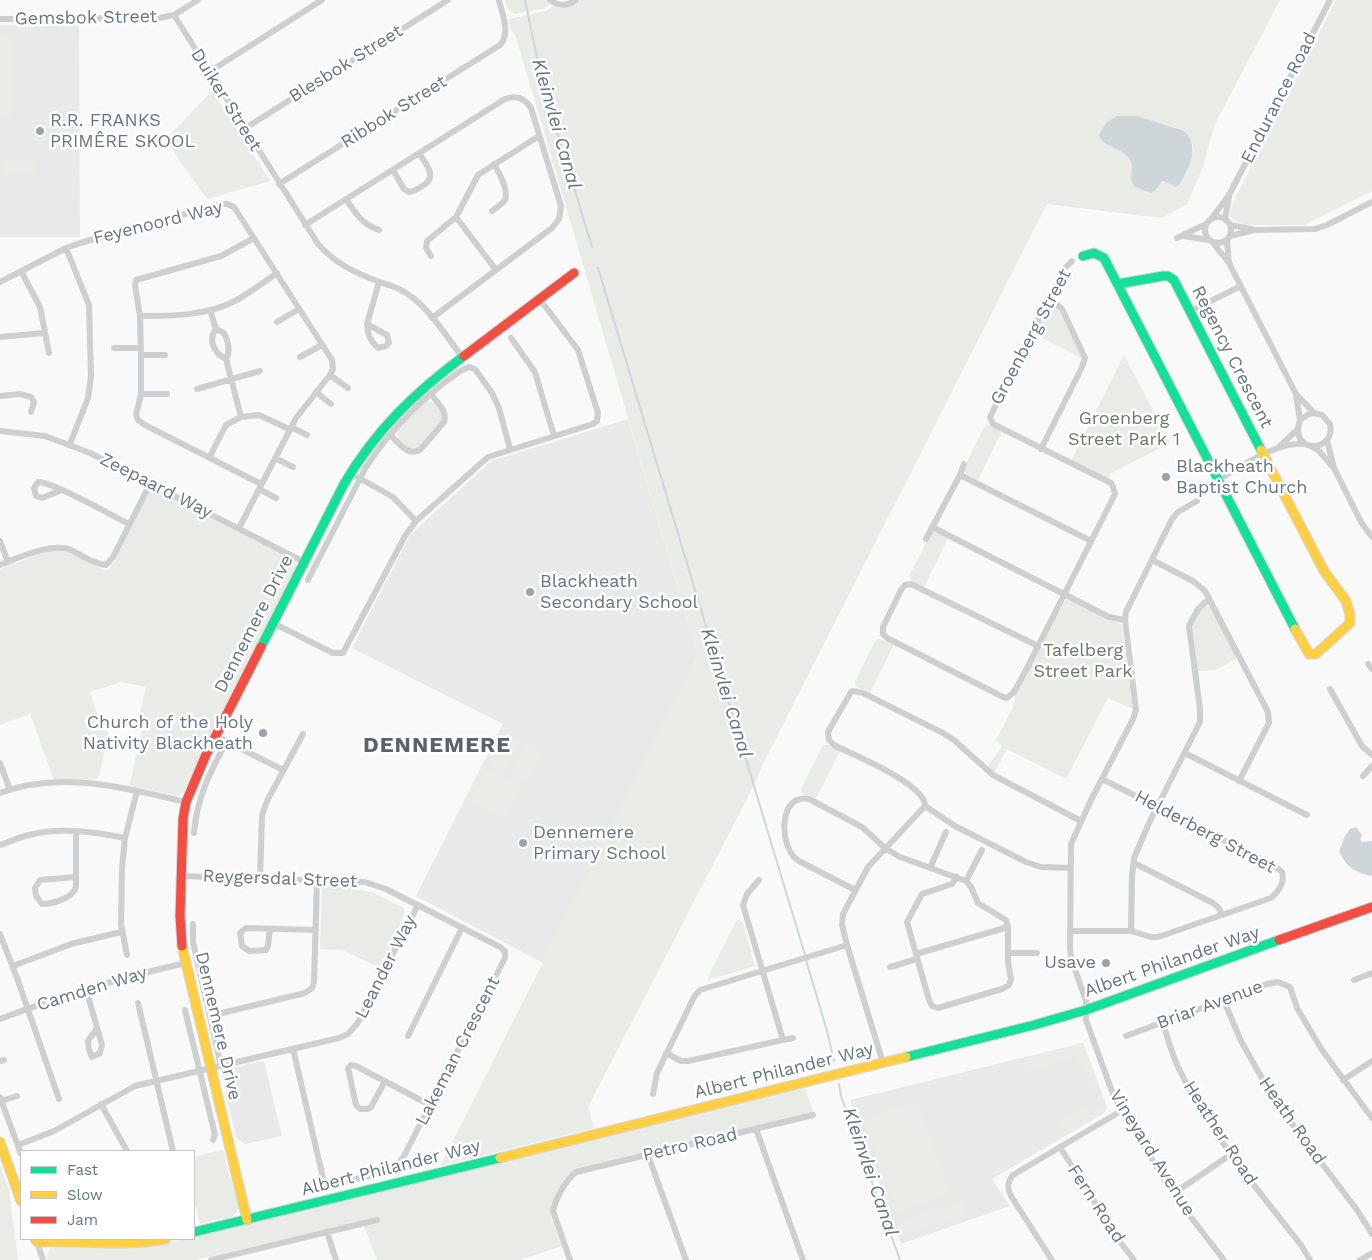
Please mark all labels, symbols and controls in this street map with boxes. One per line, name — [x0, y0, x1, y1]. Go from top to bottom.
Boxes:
street label: Gemsbok Street — [14, 6, 158, 30]
street label: Blesbok Street — [285, 20, 407, 108]
street label: Endurance Road — [1237, 29, 1321, 167]
street label: Duiker Street — [186, 45, 266, 155]
water label: Kleinvlei Canal — [526, 56, 586, 192]
street label: Ribbok Street — [337, 71, 451, 153]
place label: R.R. FRANKS PRIMÊRE SKOOL — [50, 110, 195, 152]
marker: R.R. FRANKS PRIMÊRE SKOOL — [34, 125, 46, 137]
street label: Feyenoord Way — [91, 197, 225, 249]
street label: Groenberg Street — [986, 265, 1076, 409]
street label: Regency Crescent — [1187, 282, 1277, 432]
park label: Groenberg Street Park 1 — [1068, 408, 1180, 450]
street label: Zeepaard Way — [96, 448, 216, 524]
place label: Blackheath Baptist Church — [1176, 456, 1307, 498]
marker: Blackheath Baptist Church — [1160, 471, 1172, 483]
street label: Dennemere Drive — [210, 551, 298, 697]
place label: Blackheath Secondary School — [540, 571, 698, 614]
marker: Blackheath Secondary School — [524, 586, 536, 598]
water label: Kleinvlei Canal — [695, 625, 757, 761]
park label: Tafelberg Street Park — [1033, 640, 1133, 682]
place label: Church of the Holy Nativity Blackheath — [83, 712, 253, 754]
marker: Church of the Holy Nativity Blackheath — [257, 727, 269, 739]
district label: DENNEMERE — [362, 733, 512, 759]
street label: Helderberg Street — [1131, 786, 1279, 878]
place label: Dennemere Primary School — [533, 822, 666, 864]
marker: Dennemere Primary School — [517, 837, 529, 849]
street label: Reygersdal Street — [202, 866, 358, 892]
street label: Leander Way — [351, 912, 421, 1022]
street label: Albert Philander Way — [1082, 922, 1262, 1002]
street label: Dennemere Drive — [190, 950, 246, 1102]
place label: Usave — [1044, 952, 1096, 974]
marker: Usave — [1100, 957, 1112, 969]
street label: Camden Way — [34, 962, 150, 1016]
street label: Lakeman Crescent — [411, 973, 505, 1129]
street label: Briar Avenue — [1154, 976, 1266, 1034]
street label: Albert Philander Way — [692, 1038, 876, 1104]
street label: Heath Road — [1254, 1073, 1330, 1169]
street label: Heather Road — [1178, 1077, 1262, 1189]
street label: Vineyard Avenue — [1104, 1086, 1200, 1220]
water label: Kleinvlei Canal — [837, 1105, 903, 1239]
street label: Petro Road — [641, 1124, 739, 1166]
street label: Albert Philander Way — [299, 1135, 483, 1201]
legend — [20, 1150, 195, 1240]
text: Fast — [67, 1161, 98, 1179]
street label: Fern Road — [1063, 1161, 1129, 1247]
text: Slow — [67, 1186, 103, 1204]
text: Jam — [67, 1211, 98, 1229]

